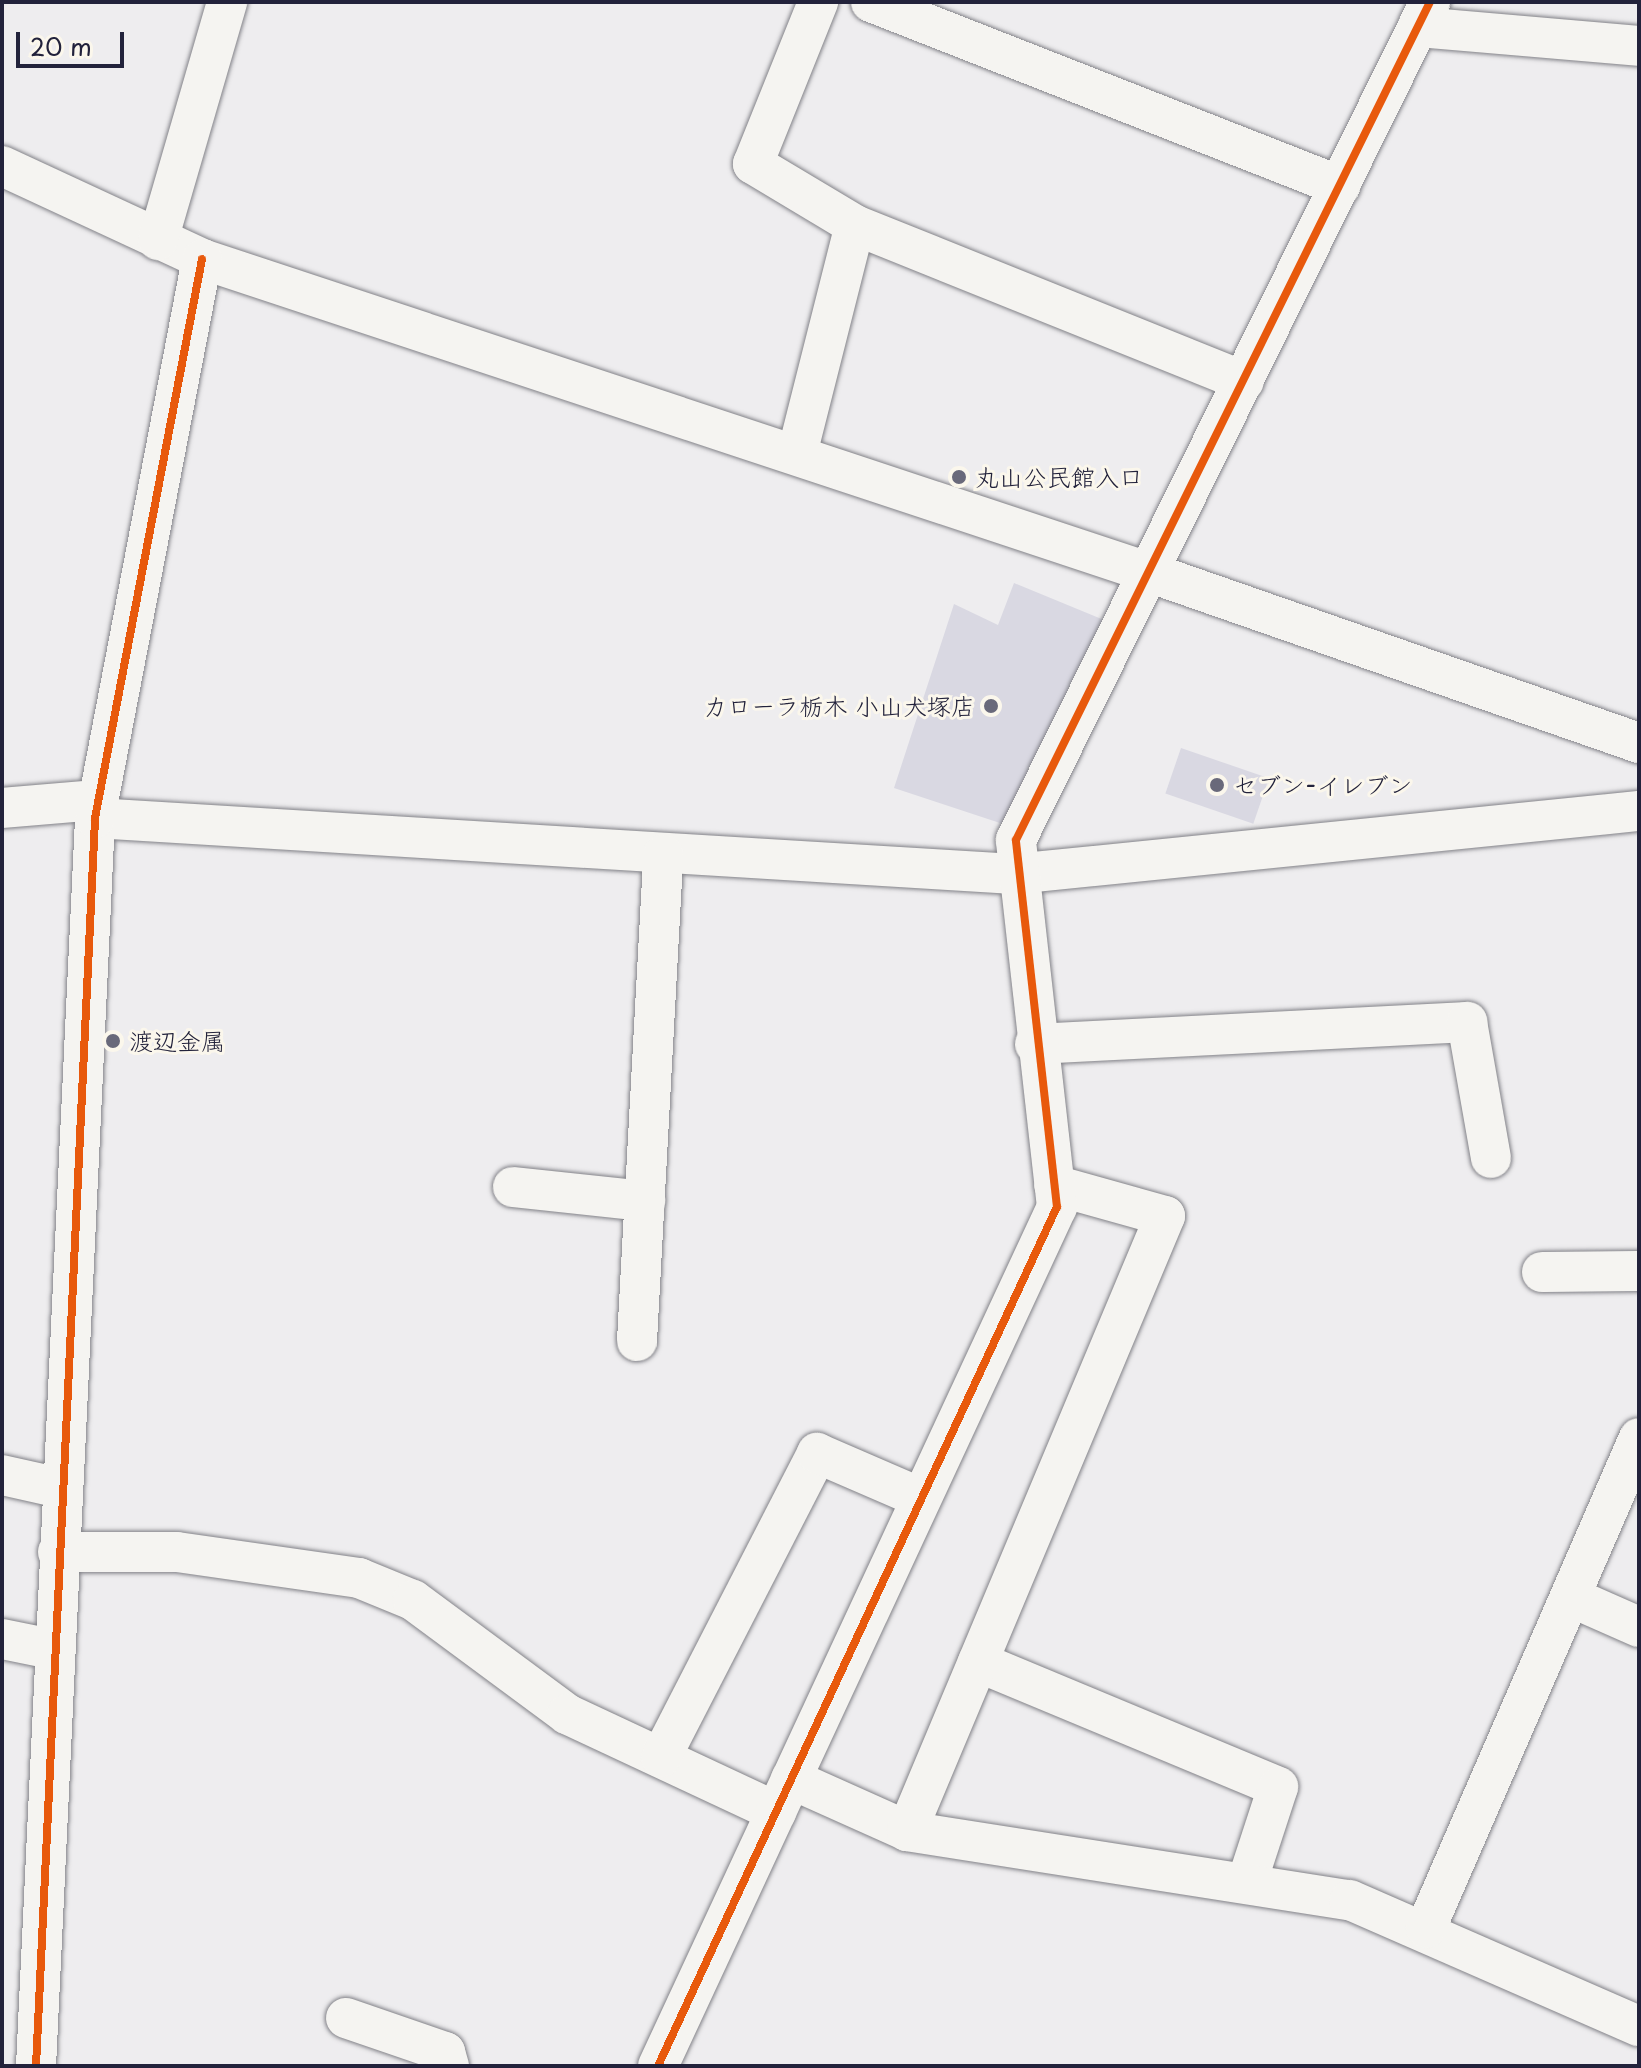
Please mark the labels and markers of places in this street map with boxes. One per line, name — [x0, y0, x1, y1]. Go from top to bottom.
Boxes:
place label: 丸山公民館入口 — [975, 463, 1143, 491]
marker: 丸山公民館入口 — [950, 468, 968, 486]
place label: カローラ栃木 小山犬塚店 — [703, 692, 975, 720]
marker: カローラ栃木 小山犬塚店 — [982, 697, 1000, 715]
place label: セブン-イレブン — [1233, 771, 1413, 799]
marker: セブン-イレブン — [1208, 776, 1226, 794]
place label: 渡辺金属 — [129, 1027, 225, 1055]
marker: 渡辺金属 — [104, 1032, 122, 1050]

